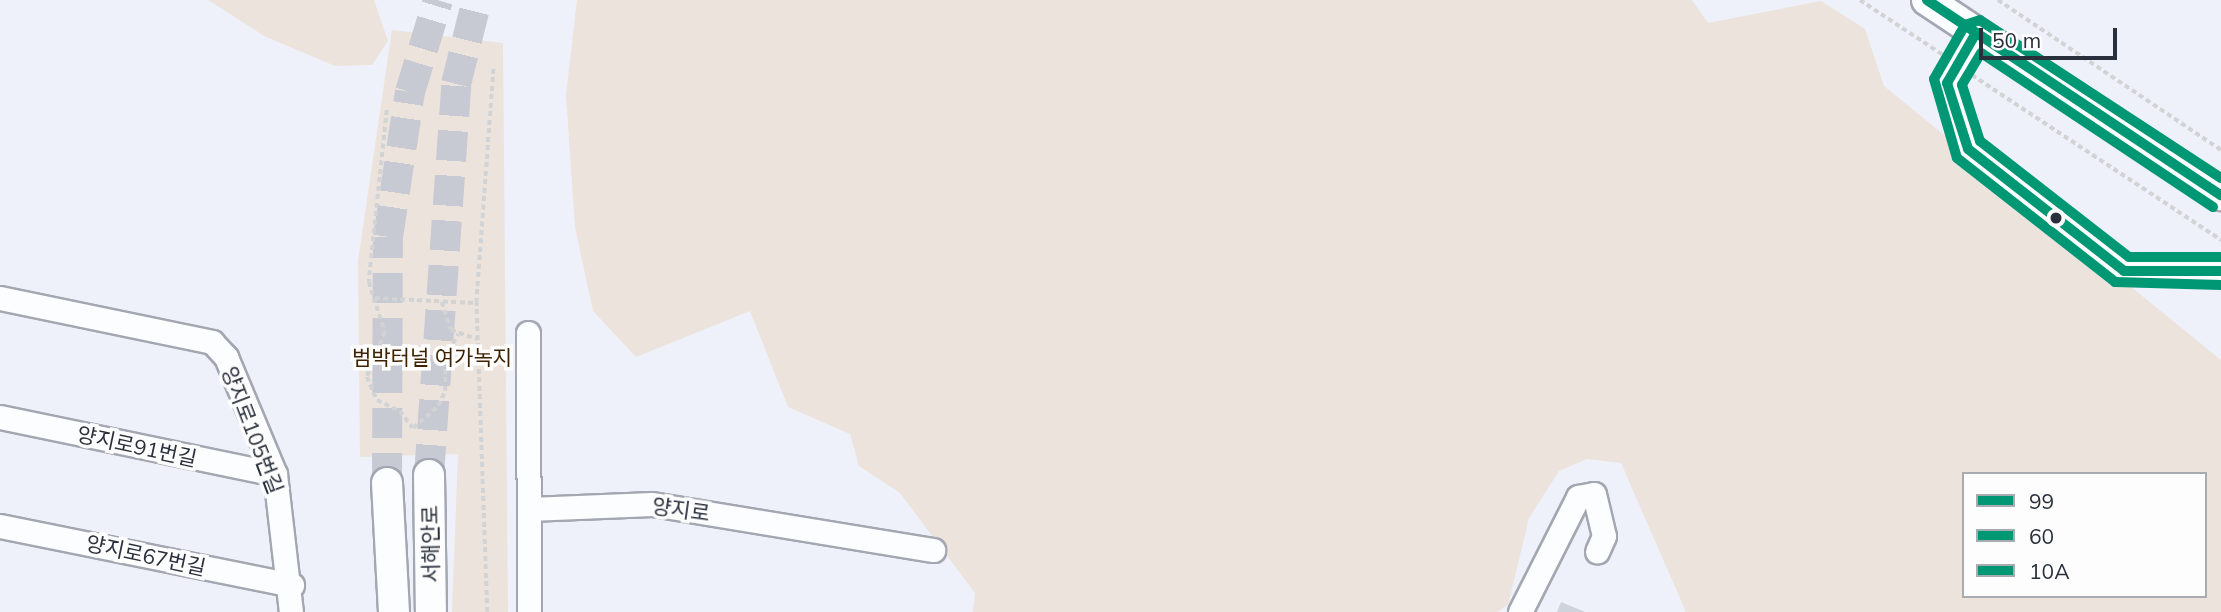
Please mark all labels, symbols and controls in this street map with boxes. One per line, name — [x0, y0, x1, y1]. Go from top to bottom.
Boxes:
scale bar — [1983, 14, 2121, 58]
text: 50 m — [1992, 27, 2041, 53]
unlabelled marker — [2049, 211, 2063, 225]
park label: 범박터널 여가녹지 — [352, 344, 512, 370]
street label: 양지로105번길 — [217, 363, 289, 497]
street label: 양지로91번길 — [75, 421, 199, 471]
legend — [1962, 472, 2207, 598]
text: 99 — [2029, 488, 2054, 514]
street label: 양지로 — [651, 492, 711, 526]
street label: 서해안로 — [417, 505, 443, 583]
text: 60 — [2029, 523, 2054, 549]
street label: 양지로67번길 — [84, 530, 208, 580]
text: 10A — [2029, 558, 2070, 584]

